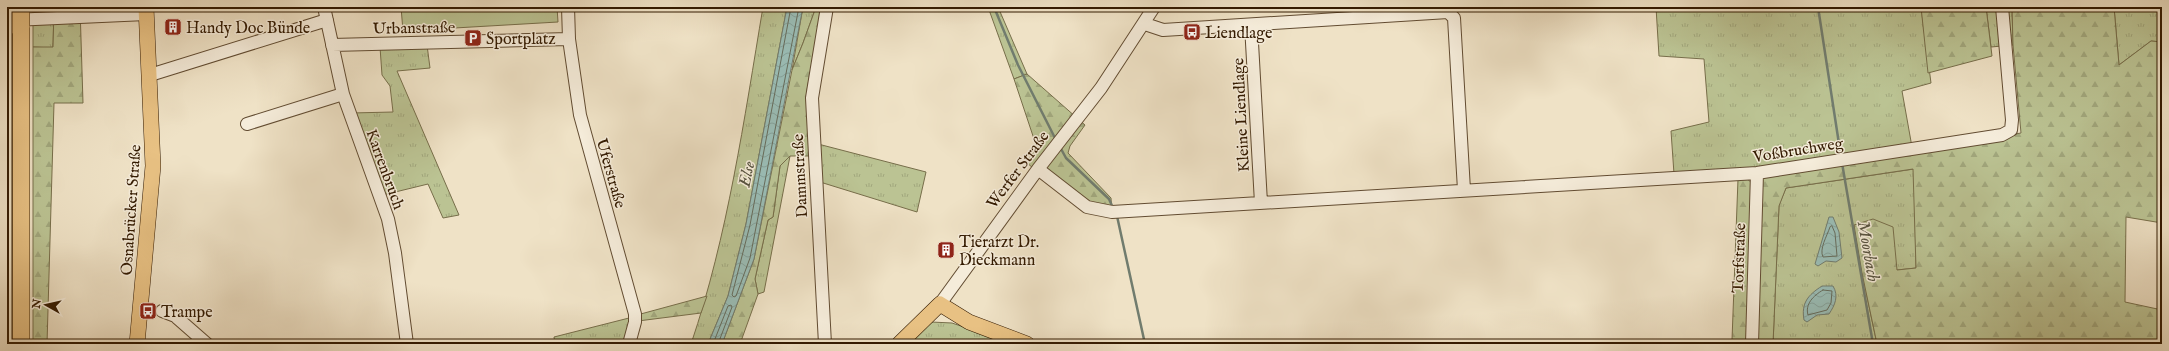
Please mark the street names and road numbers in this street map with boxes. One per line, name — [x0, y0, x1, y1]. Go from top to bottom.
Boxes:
street label: Urbanstraße — [373, 18, 455, 40]
street label: Kleine Liendlage — [1229, 57, 1255, 172]
street label: Karrenbruch — [360, 127, 408, 213]
street label: Werfer Straße — [983, 127, 1054, 213]
street label: Dammstraße — [789, 133, 813, 218]
street label: Voßbruchweg — [1751, 134, 1845, 168]
street label: Uferstraße — [591, 136, 630, 211]
street label: Osnabrücker Straße — [117, 144, 147, 276]
street label: Torfstraße — [1729, 223, 1751, 293]

